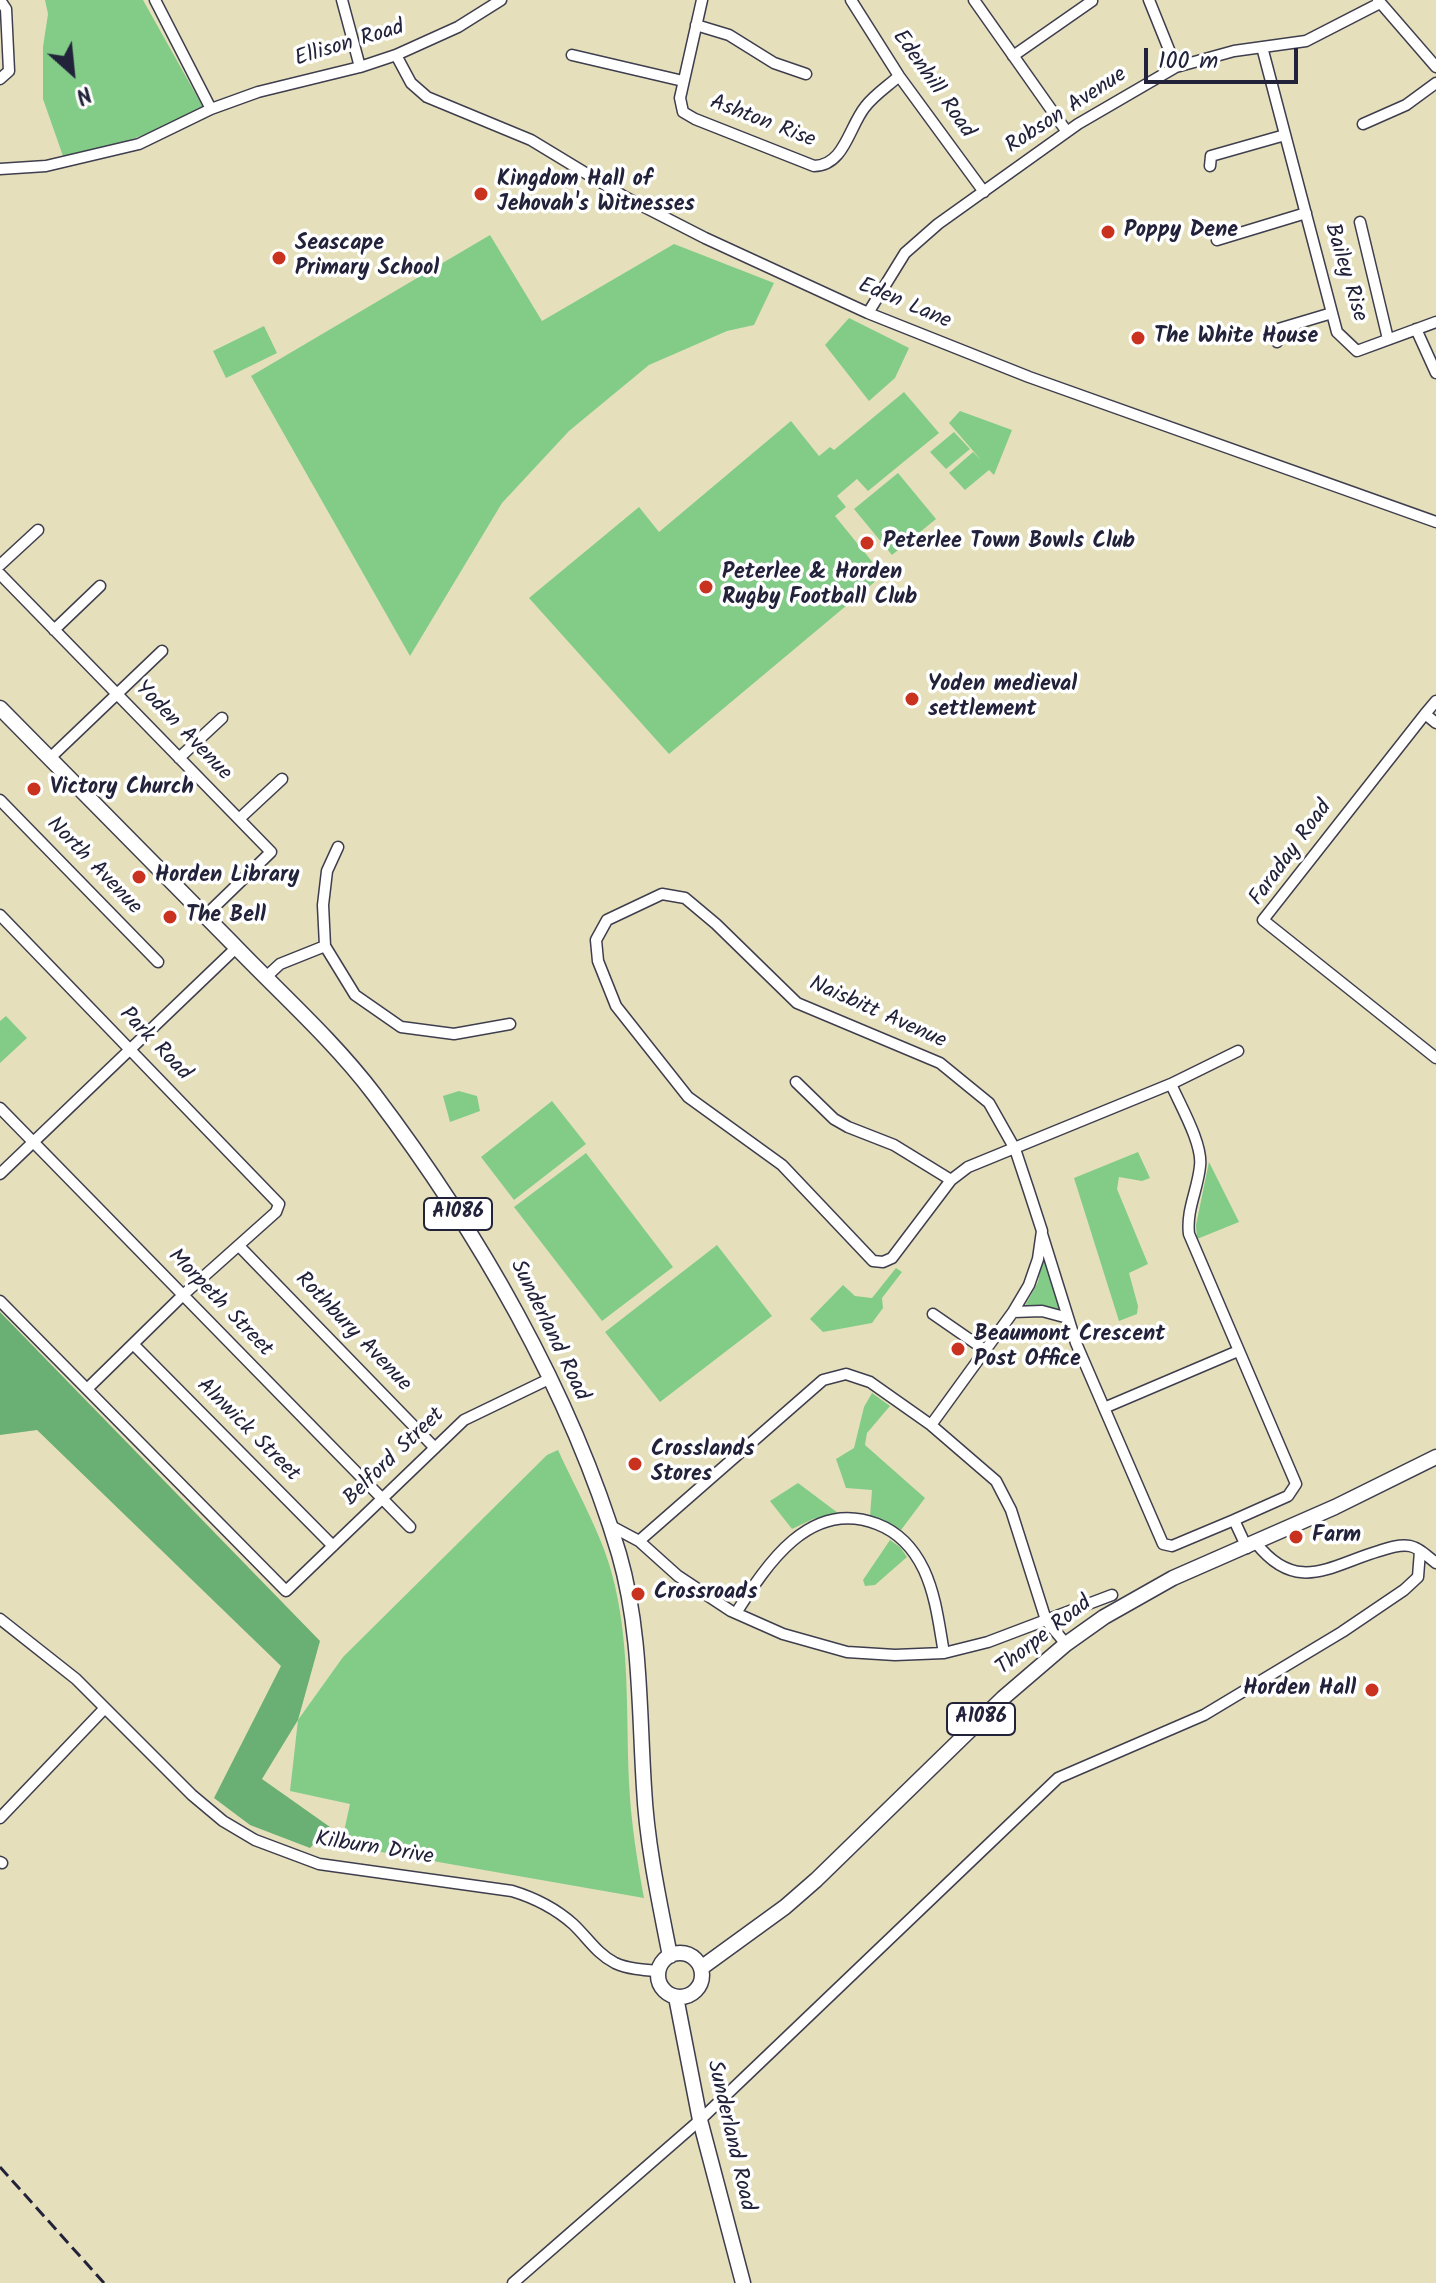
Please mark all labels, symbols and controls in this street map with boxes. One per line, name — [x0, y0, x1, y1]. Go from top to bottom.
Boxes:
street label: Ellison Road — [292, 16, 408, 74]
street label: Edenhill Road — [885, 26, 979, 144]
north arrow — [32, 32, 112, 112]
scale bar — [1148, 32, 1302, 82]
text: 100 m — [1158, 42, 1218, 81]
street label: Robson Avenue — [1002, 63, 1132, 161]
text: N — [69, 75, 97, 113]
street label: Ashton Rise — [705, 91, 819, 155]
place label: Kingdom Hall of Jehovah's Witnesses — [497, 168, 695, 220]
marker: Kingdom Hall of Jehovah's Witnesses — [472, 185, 490, 203]
place label: Poppy Dene — [1124, 219, 1238, 245]
street label: Bailey Rise — [1317, 221, 1371, 325]
marker: Poppy Dene — [1099, 223, 1117, 241]
place label: Seascape Primary School — [295, 232, 439, 284]
marker: Seascape Primary School — [270, 249, 288, 267]
street label: Eden Lane — [854, 274, 954, 336]
place label: The White House — [1154, 325, 1318, 351]
marker: The White House — [1129, 329, 1147, 347]
place label: Peterlee Town Bowls Club — [883, 530, 1135, 556]
marker: Peterlee Town Bowls Club — [858, 534, 876, 552]
place label: Peterlee & Horden Rugby Football Club — [722, 561, 917, 612]
marker: Peterlee & Horden Rugby Football Club — [697, 578, 715, 596]
place label: Yoden medieval settlement — [928, 673, 1077, 724]
street label: Yoden Avenue — [128, 677, 236, 787]
marker: Yoden medieval settlement — [903, 690, 921, 708]
place label: Victory Church — [50, 776, 194, 802]
marker: Victory Church — [25, 780, 43, 798]
street label: Faraday Road — [1245, 796, 1339, 912]
street label: North Avenue — [40, 812, 146, 922]
place label: Horden Library — [155, 864, 299, 890]
marker: Horden Library — [130, 868, 148, 886]
place label: The Bell — [186, 904, 266, 930]
marker: The Bell — [161, 908, 179, 926]
street label: Naisbitt Avenue — [804, 972, 950, 1056]
street label: Park Road — [112, 1002, 196, 1088]
road number: A1086 — [424, 1198, 492, 1230]
street label: Morpeth Street — [161, 1244, 277, 1364]
street label: Sunderland Road — [502, 1256, 594, 1406]
street label: Rothbury Avenue — [288, 1268, 416, 1398]
place label: Beaumont Crescent Post Office — [974, 1323, 1165, 1374]
marker: Beaumont Crescent Post Office — [949, 1340, 967, 1358]
street label: Alnwick Street — [190, 1374, 304, 1488]
street label: Belford Street — [339, 1403, 451, 1513]
place label: Crosslands Stores — [651, 1438, 755, 1490]
marker: Crosslands Stores — [626, 1455, 644, 1473]
place label: Farm — [1312, 1524, 1361, 1550]
marker: Farm — [1287, 1528, 1305, 1546]
place label: Crossroads — [654, 1581, 757, 1607]
marker: Crossroads — [629, 1585, 647, 1603]
street label: Thorpe Road — [992, 1591, 1098, 1683]
place label: Horden Hall — [1243, 1677, 1356, 1703]
marker: Horden Hall — [1363, 1681, 1381, 1699]
road number: A1086 — [947, 1703, 1015, 1735]
street label: Kilburn Drive — [313, 1828, 435, 1872]
street label: Sunderland Road — [699, 2058, 759, 2214]

